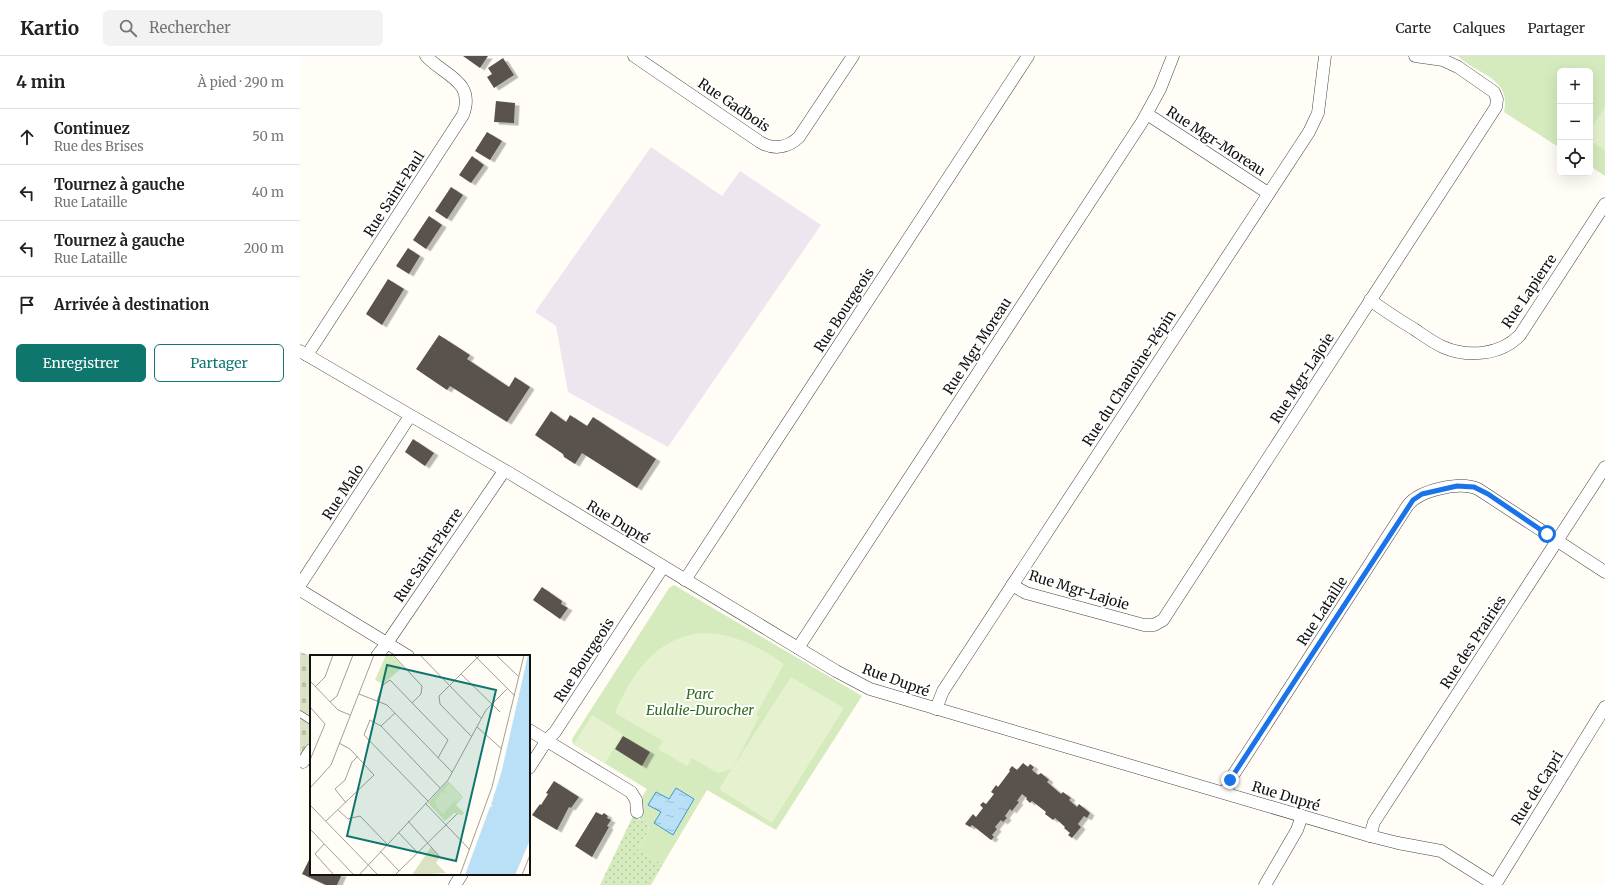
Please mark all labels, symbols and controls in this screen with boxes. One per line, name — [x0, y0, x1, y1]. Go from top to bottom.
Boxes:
search box — [103, 10, 383, 46]
text: Kartio — [20, 16, 79, 40]
icon: search — [117, 17, 139, 39]
text: Rechercher — [149, 18, 231, 37]
text: Carte — [1395, 19, 1431, 37]
text: Calques — [1453, 19, 1505, 37]
text: Partager — [1527, 19, 1585, 37]
map controls — [1557, 68, 1593, 176]
button: + — [1557, 68, 1593, 104]
text: 4 min — [16, 71, 65, 93]
text: À pied · 290 m — [198, 74, 284, 91]
street label: Rue Gadbois — [694, 74, 774, 136]
street label: Rue Mgr-Moreau — [1163, 102, 1269, 180]
button: − — [1557, 104, 1593, 140]
text: Continuez — [54, 119, 130, 138]
icon: ahead — [16, 126, 38, 148]
text: 50 m — [252, 128, 284, 145]
text: Rue des Brises — [54, 138, 144, 155]
button: locate — [1557, 140, 1593, 176]
street label: Rue Saint-Paul — [360, 147, 429, 240]
text: Tournez à gauche — [54, 175, 185, 194]
icon: left — [16, 182, 38, 204]
text: 40 m — [252, 184, 284, 201]
text: Rue Lataille — [54, 194, 127, 211]
text: Tournez à gauche — [54, 231, 185, 250]
icon: left — [16, 238, 38, 260]
text: 200 m — [244, 240, 284, 257]
text: Rue Lataille — [54, 250, 127, 267]
street label: Rue Lapierre — [1498, 251, 1560, 331]
street label: Rue Bourgeois — [810, 264, 878, 356]
icon: arrive — [16, 294, 38, 316]
street label: Rue Mgr Moreau — [939, 294, 1015, 398]
text: Arrivée à destination — [54, 295, 209, 314]
street label: Rue du Chanoine-Pépin — [1078, 307, 1180, 449]
street label: Rue Mgr-Lajoie — [1266, 330, 1338, 426]
button: Enregistrer — [16, 344, 146, 382]
button: Partager — [154, 344, 284, 382]
street label: Rue Malo — [318, 461, 368, 523]
street label: Rue Dupré — [583, 496, 653, 548]
street label: Rue Saint-Pierre — [390, 505, 466, 605]
route start — [1538, 525, 1556, 543]
street label: Rue Mgr-Lajoie — [1027, 566, 1131, 614]
street label: Rue Lataille — [1293, 573, 1351, 649]
street label: Rue des Prairies — [1436, 592, 1510, 692]
street label: Rue Bourgeois — [550, 614, 618, 706]
inset map — [310, 655, 530, 875]
street label: Rue Dupré — [860, 660, 932, 700]
park label: Parc Eulalie-Durocher — [646, 685, 754, 719]
street label: Rue de Capri — [1507, 747, 1567, 828]
route end — [1221, 771, 1239, 789]
street label: Rue Dupré — [1250, 777, 1322, 815]

